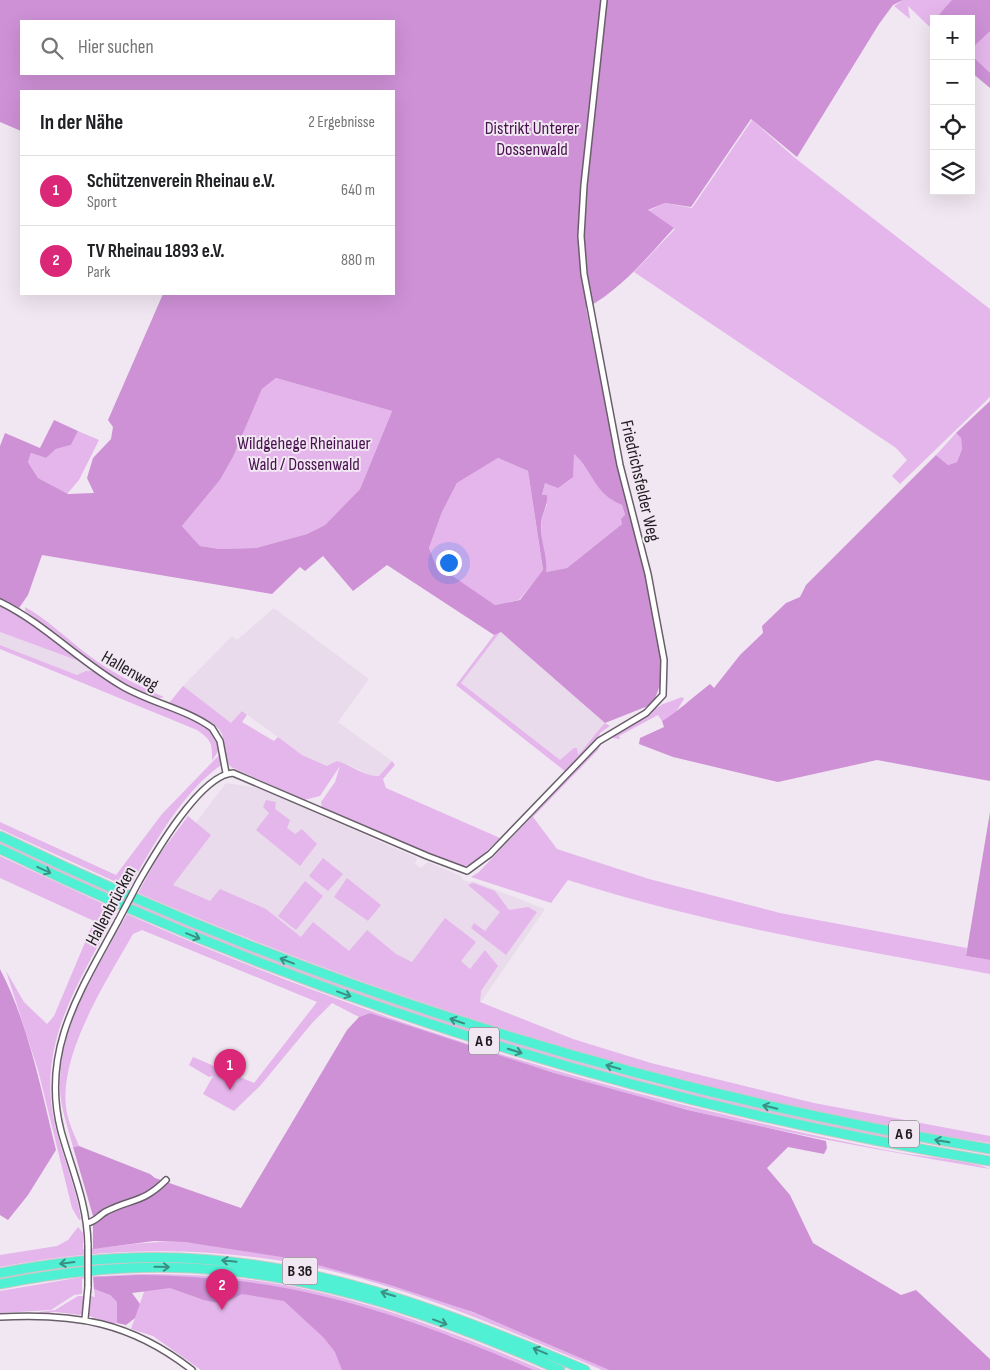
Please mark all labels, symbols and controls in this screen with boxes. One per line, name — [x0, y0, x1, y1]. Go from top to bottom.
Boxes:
map controls — [930, 15, 975, 195]
button: + — [930, 15, 975, 60]
search box — [20, 20, 395, 75]
icon: search — [38, 34, 66, 62]
text: Hier suchen — [78, 36, 154, 59]
button: − — [930, 60, 975, 105]
button: locate — [930, 105, 975, 150]
text: In der Nähe — [40, 110, 123, 135]
text: 2 Ergebnisse — [308, 113, 375, 132]
park label: Distrikt Unterer Dossenwald — [485, 118, 579, 160]
button: layers — [930, 150, 975, 195]
text: Schützenverein Rheinau e.V. — [87, 170, 275, 193]
text: 1 — [53, 181, 59, 200]
text: 640 m — [341, 181, 375, 200]
text: Sport — [87, 193, 117, 212]
text: TV Rheinau 1893 e.V. — [87, 240, 225, 263]
text: 2 — [52, 251, 60, 270]
text: 880 m — [341, 251, 375, 270]
text: Park — [87, 263, 110, 282]
street label: Friedrichsfelder Weg — [616, 418, 664, 544]
park label: Wildgehege Rheinauer Wald / Dossenwald — [237, 433, 371, 475]
your location — [436, 550, 462, 576]
street label: Hallenweg — [98, 646, 162, 696]
street label: Hallenbrücken — [81, 863, 141, 949]
one-way arrow — [36, 866, 51, 876]
one-way arrow — [185, 931, 200, 941]
one-way arrow — [280, 956, 295, 965]
one-way arrow — [336, 990, 351, 999]
one-way arrow — [450, 1016, 465, 1025]
road number: A 6 — [469, 1028, 499, 1054]
one-way arrow — [507, 1047, 523, 1057]
pin: 1 — [214, 1049, 246, 1090]
one-way arrow — [605, 1062, 621, 1072]
one-way arrow — [763, 1102, 779, 1111]
road number: A 6 — [889, 1120, 919, 1148]
one-way arrow — [934, 1135, 950, 1145]
one-way arrow — [221, 1256, 237, 1265]
one-way arrow — [59, 1258, 75, 1268]
road number: B 36 — [282, 1258, 318, 1284]
one-way arrow — [153, 1262, 169, 1272]
pin: 2 — [206, 1269, 238, 1310]
one-way arrow — [380, 1288, 396, 1298]
one-way arrow — [432, 1318, 447, 1327]
one-way arrow — [533, 1345, 548, 1355]

